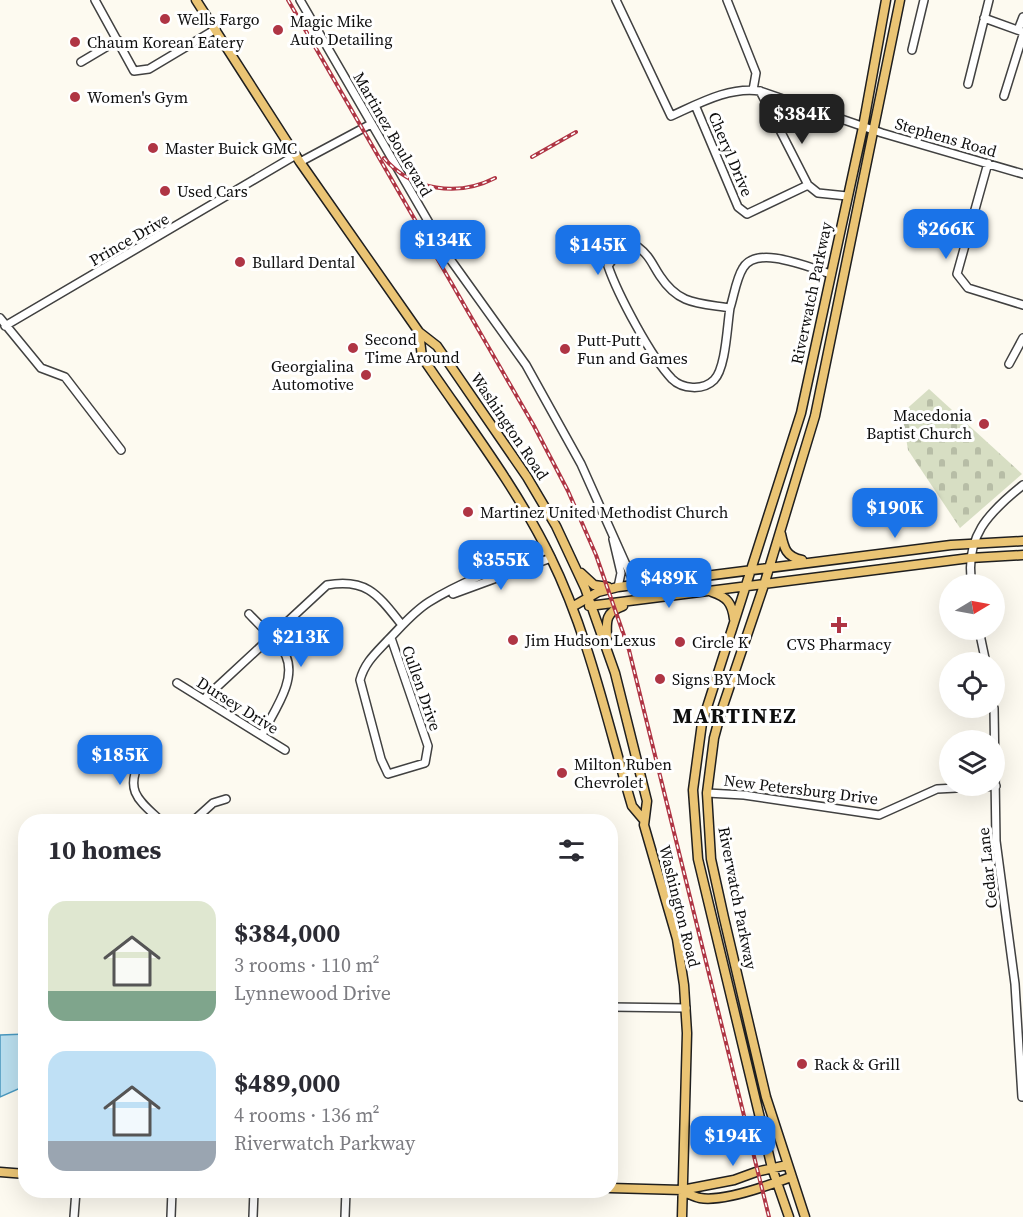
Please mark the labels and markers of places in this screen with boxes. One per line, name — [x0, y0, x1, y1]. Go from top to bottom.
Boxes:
place label: Wells Fargo — [177, 8, 260, 30]
place label: Magic Mike Auto Detailing — [290, 10, 392, 50]
marker: Wells Fargo — [158, 12, 172, 26]
marker: Magic Mike Auto Detailing — [271, 23, 285, 37]
place label: Chaum Korean Eatery — [87, 31, 245, 53]
marker: Chaum Korean Eatery — [68, 35, 82, 49]
place label: Women's Gym — [87, 86, 188, 108]
marker: Women's Gym — [68, 90, 82, 104]
pin: $384K — [760, 94, 844, 145]
place label: Master Buick GMC — [165, 137, 297, 159]
marker: Master Buick GMC — [146, 141, 160, 155]
place label: Used Cars — [177, 180, 248, 202]
marker: Used Cars — [158, 184, 172, 198]
pin: $266K — [904, 209, 988, 260]
pin: $134K — [401, 220, 485, 271]
pin: $145K — [556, 225, 640, 276]
place label: Bullard Dental — [252, 251, 355, 273]
marker: Bullard Dental — [233, 255, 247, 269]
place label: Second Time Around — [365, 328, 460, 368]
place label: Putt-Putt Fun and Games — [577, 329, 688, 369]
marker: Second Time Around — [346, 341, 360, 355]
marker: Putt-Putt Fun and Games — [558, 342, 572, 356]
place label: Georgialina Automotive — [271, 355, 355, 395]
marker: Georgialina Automotive — [359, 368, 373, 382]
place label: Macedonia Baptist Church — [866, 404, 973, 444]
marker: Macedonia Baptist Church — [977, 417, 991, 431]
pin: $190K — [853, 488, 937, 539]
place label: Martinez United Methodist Church — [480, 501, 729, 523]
marker: Martinez United Methodist Church — [461, 505, 475, 519]
pin: $355K — [459, 540, 543, 591]
pin: $489K — [627, 558, 711, 609]
pin: $213K — [259, 617, 343, 668]
marker: CVS Pharmacy — [832, 618, 846, 632]
place label: Jim Hudson Lexus — [524, 629, 656, 651]
place label: Circle K — [692, 631, 749, 653]
marker: Jim Hudson Lexus — [506, 633, 520, 647]
place label: CVS Pharmacy — [787, 633, 892, 655]
marker: Circle K — [673, 635, 687, 649]
place label: Signs BY Mock — [672, 668, 776, 690]
marker: Signs BY Mock — [653, 672, 667, 686]
pin: $185K — [78, 735, 162, 786]
place label: Milton Ruben Chevrolet — [574, 753, 672, 793]
marker: Milton Ruben Chevrolet — [555, 766, 569, 780]
place label: Rack & Grill — [814, 1053, 900, 1075]
marker: Rack & Grill — [795, 1057, 809, 1071]
pin: $194K — [691, 1116, 775, 1167]

